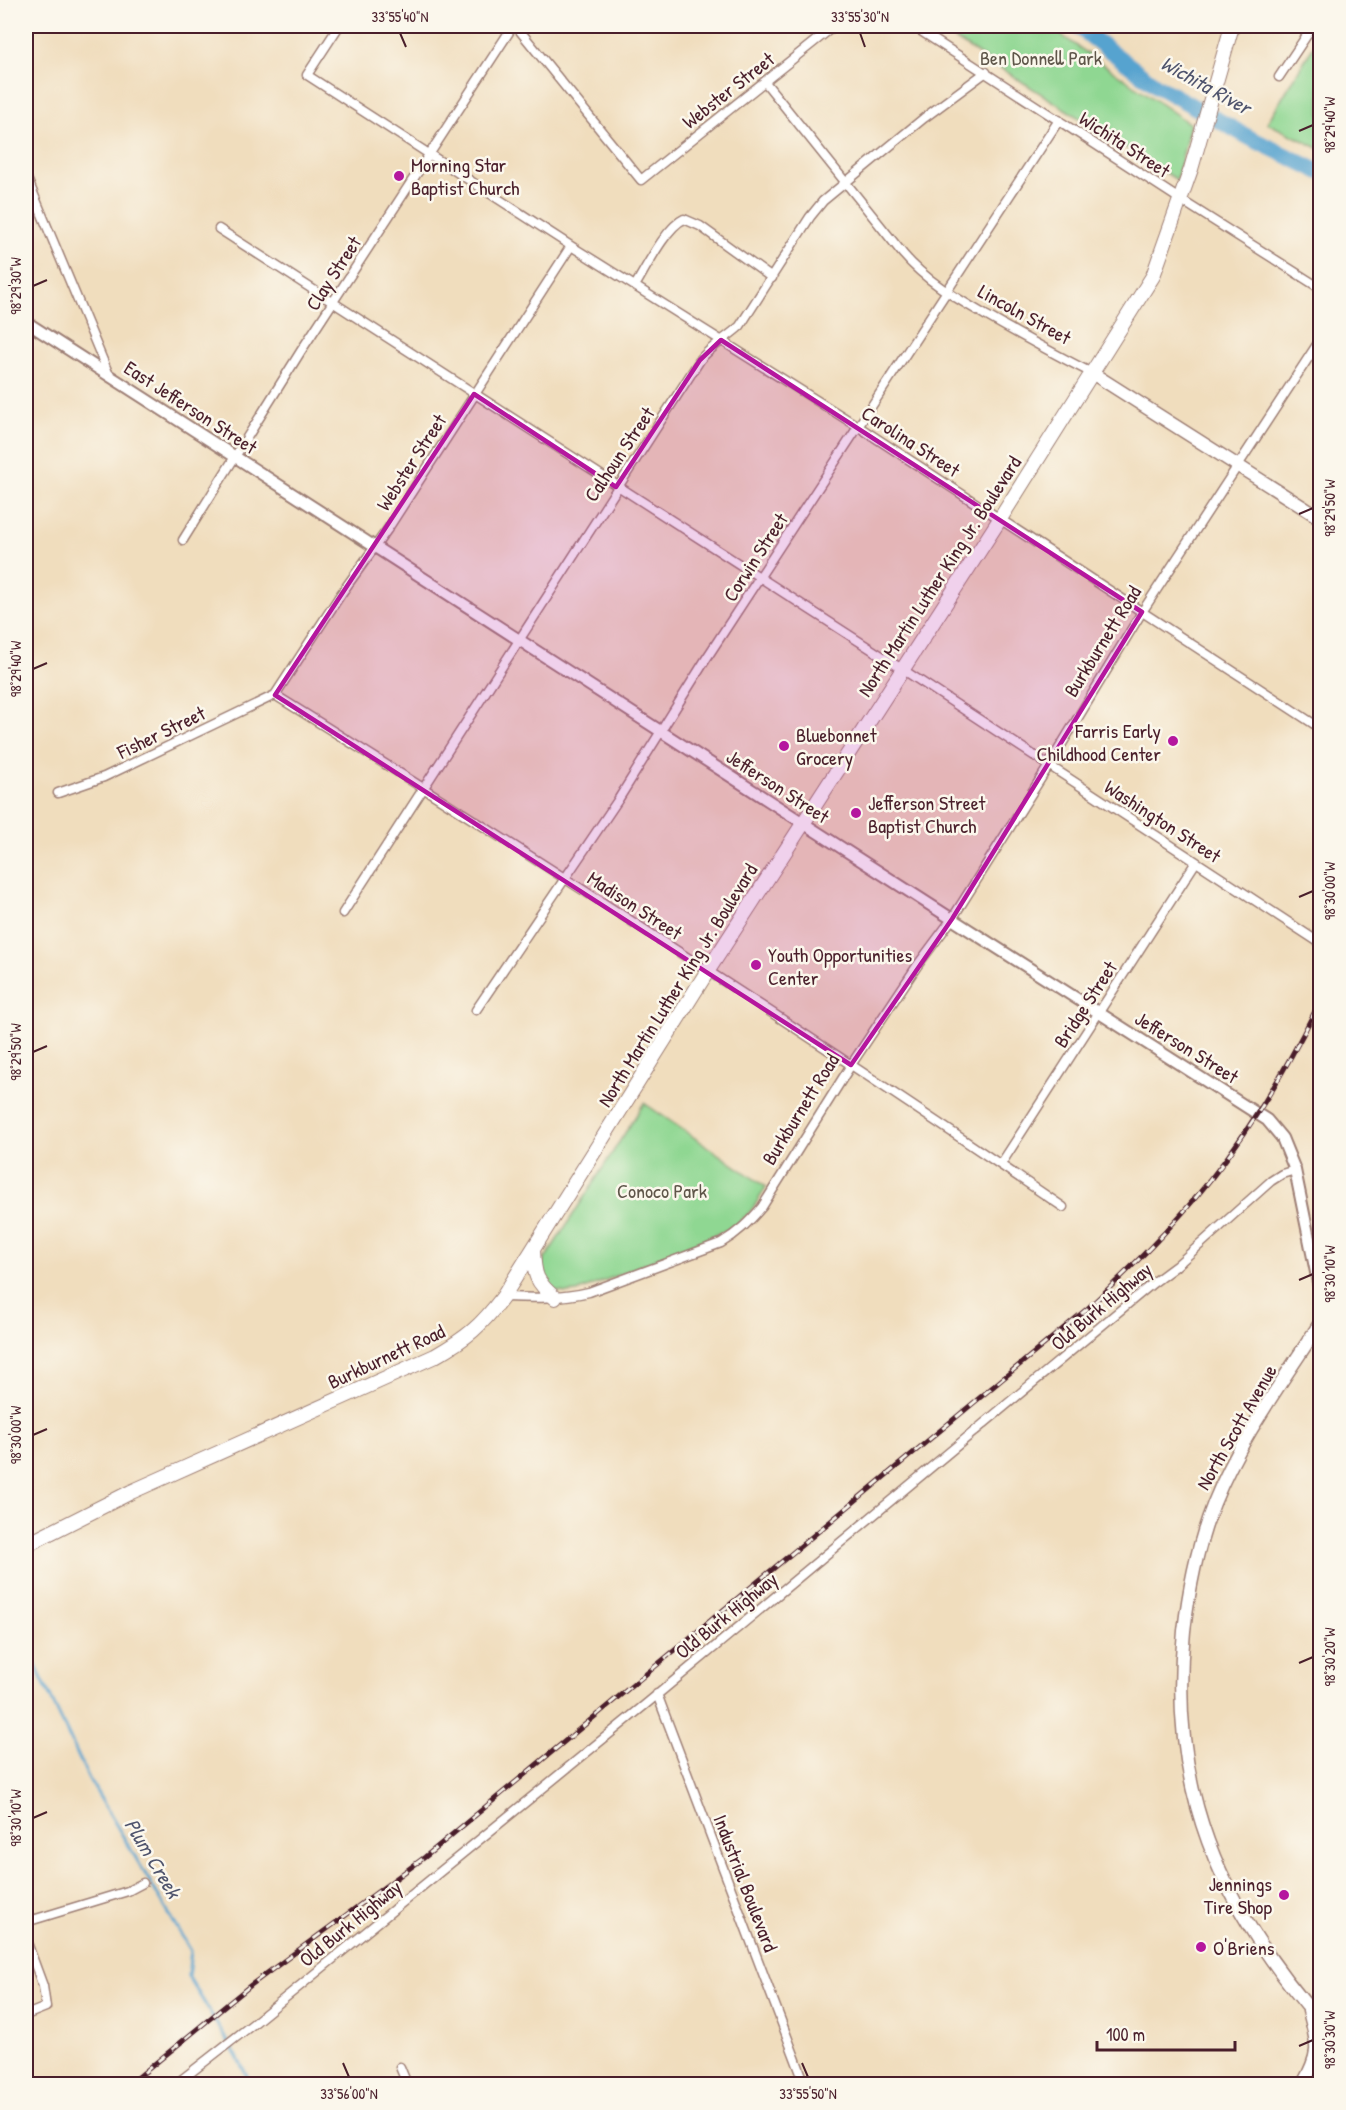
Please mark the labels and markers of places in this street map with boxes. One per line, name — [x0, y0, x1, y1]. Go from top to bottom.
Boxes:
place label: Morning Star Baptist Church — [411, 151, 519, 201]
marker: Morning Star Baptist Church — [392, 169, 406, 183]
place label: Farris Early Childhood Center — [1037, 717, 1161, 767]
place label: Bluebonnet Grocery — [796, 721, 878, 771]
marker: Farris Early Childhood Center — [1166, 734, 1180, 748]
marker: Bluebonnet Grocery — [777, 739, 791, 753]
place label: Jefferson Street Baptist Church — [868, 789, 987, 839]
marker: Jefferson Street Baptist Church — [849, 806, 863, 820]
place label: Youth Opportunities Center — [768, 941, 912, 991]
marker: Youth Opportunities Center — [749, 958, 763, 972]
place label: Jennings Tire Shop — [1204, 1870, 1272, 1920]
marker: Jennings Tire Shop — [1277, 1888, 1291, 1902]
place label: O'Briens — [1213, 1934, 1275, 1961]
marker: O'Briens — [1194, 1940, 1208, 1954]

